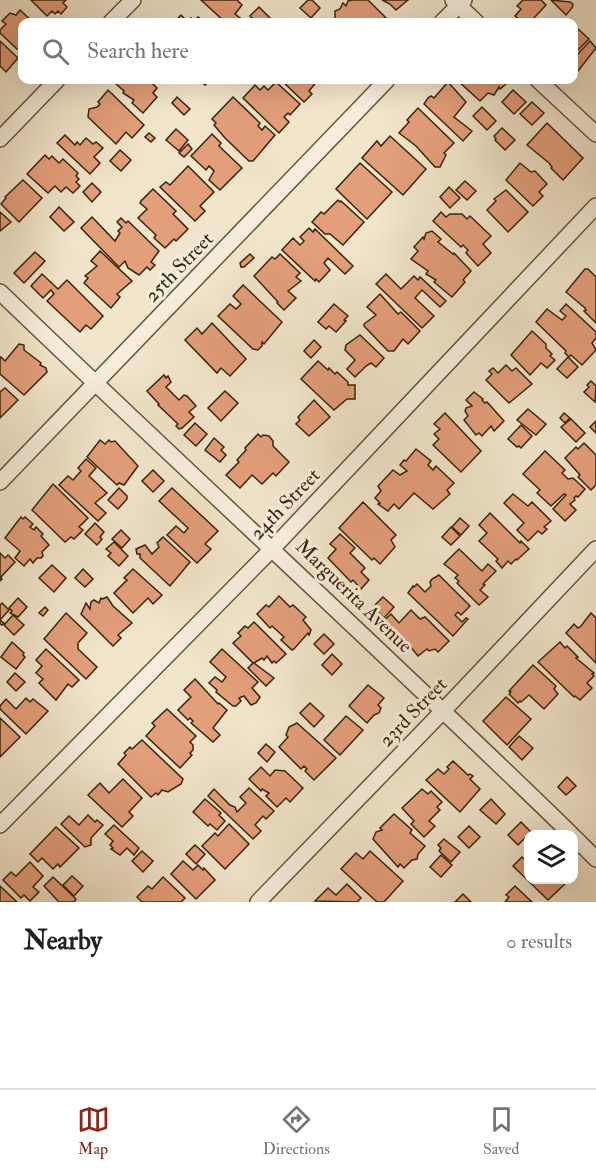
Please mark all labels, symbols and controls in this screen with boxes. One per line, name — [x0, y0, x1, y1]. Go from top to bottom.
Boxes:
search box — [18, 18, 578, 84]
icon: search — [39, 35, 72, 68]
text: Search here — [87, 37, 189, 65]
street label: 25th Street — [139, 226, 219, 307]
street label: 24th Street — [245, 462, 326, 545]
street label: Marguerita Avenue — [290, 534, 418, 658]
street label: 23rd Street — [374, 672, 453, 752]
map controls — [524, 830, 578, 884]
button: layers — [524, 830, 578, 884]
text: Nearby — [24, 925, 102, 957]
text: 0 results — [506, 929, 572, 954]
tab: Map — [77, 1103, 110, 1159]
tab: Directions — [263, 1103, 330, 1159]
tab: Saved — [483, 1103, 519, 1159]

